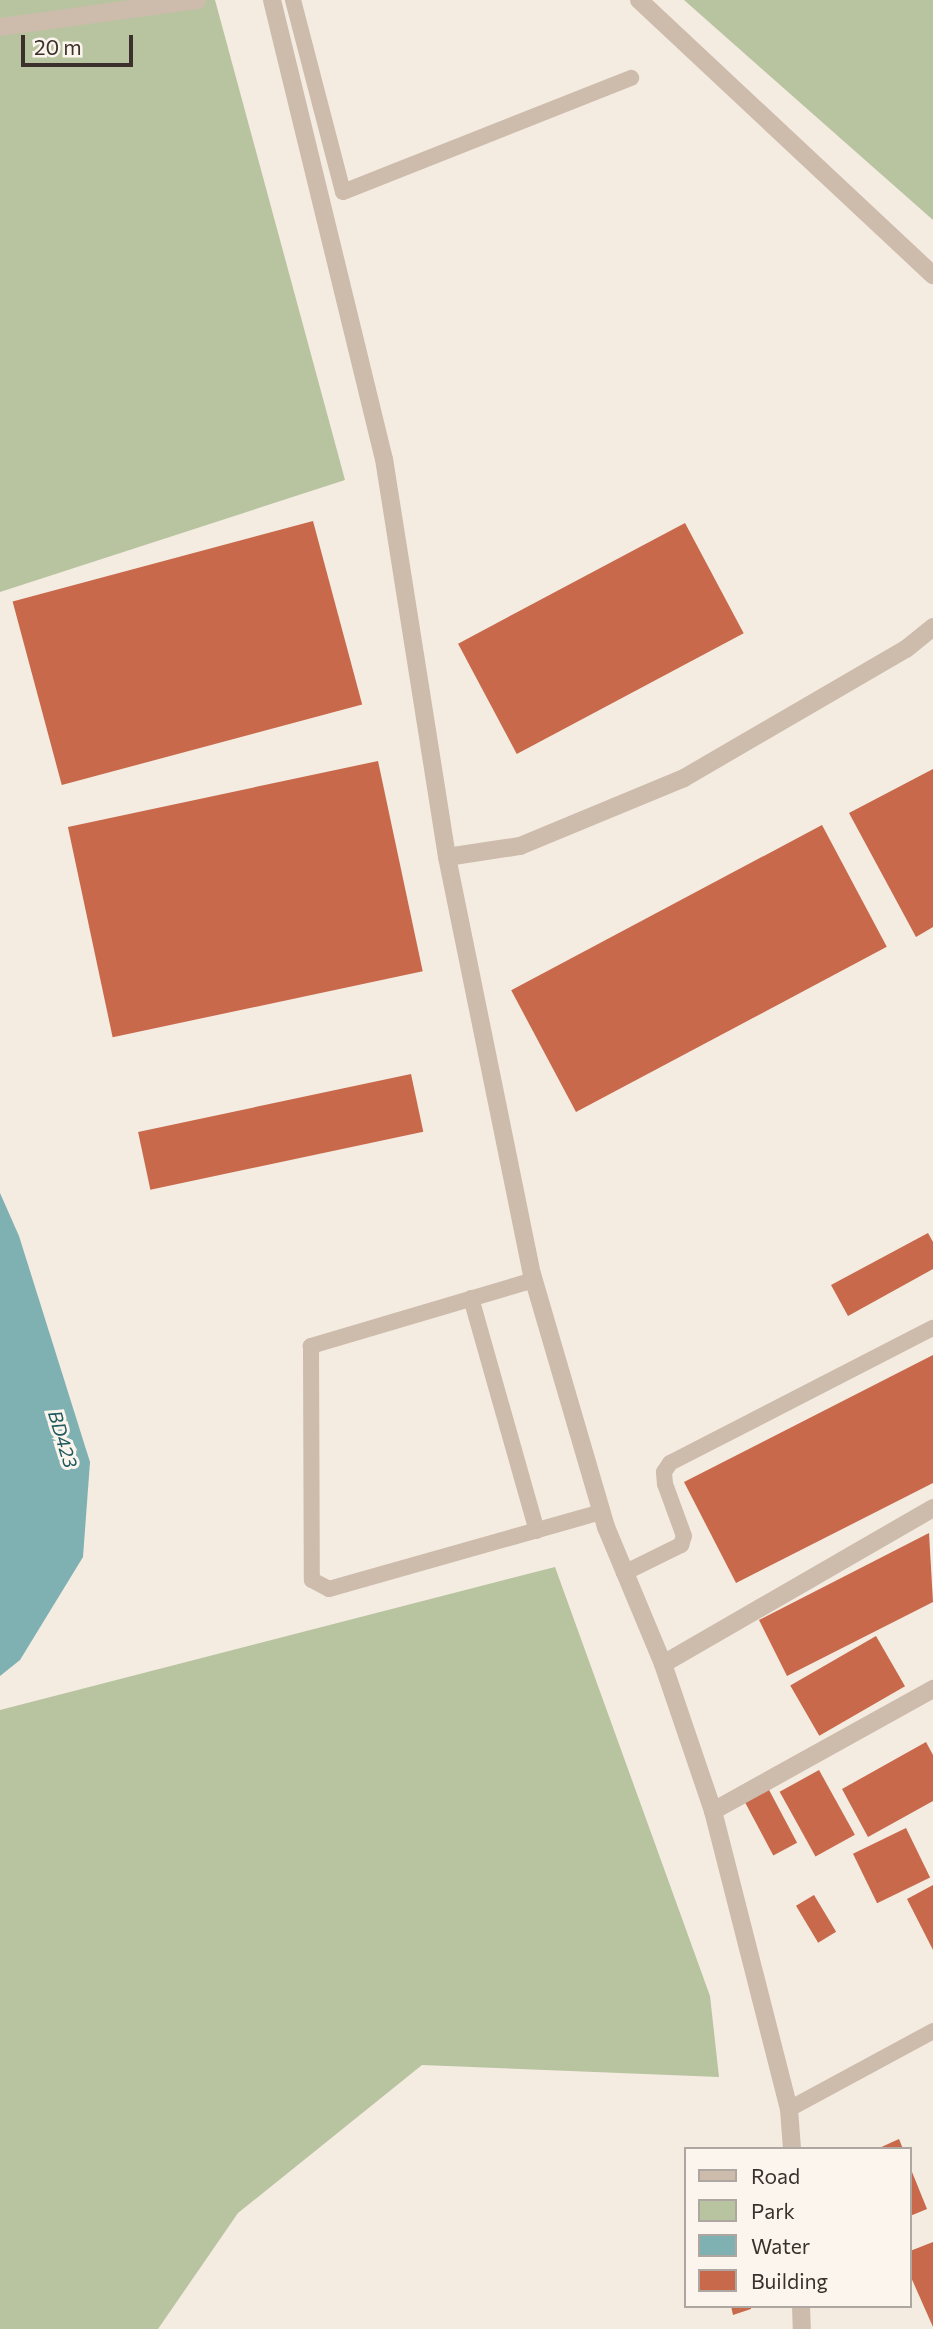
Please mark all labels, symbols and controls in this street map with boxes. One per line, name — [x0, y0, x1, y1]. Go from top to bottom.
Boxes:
scale bar — [24, 21, 136, 65]
text: 20 m — [34, 34, 82, 59]
water label: BD423 — [44, 1408, 82, 1470]
legend — [684, 2147, 912, 2308]
text: Road — [751, 2163, 800, 2188]
text: Park — [751, 2198, 795, 2223]
text: Water — [751, 2233, 810, 2258]
text: Building — [751, 2268, 828, 2293]

